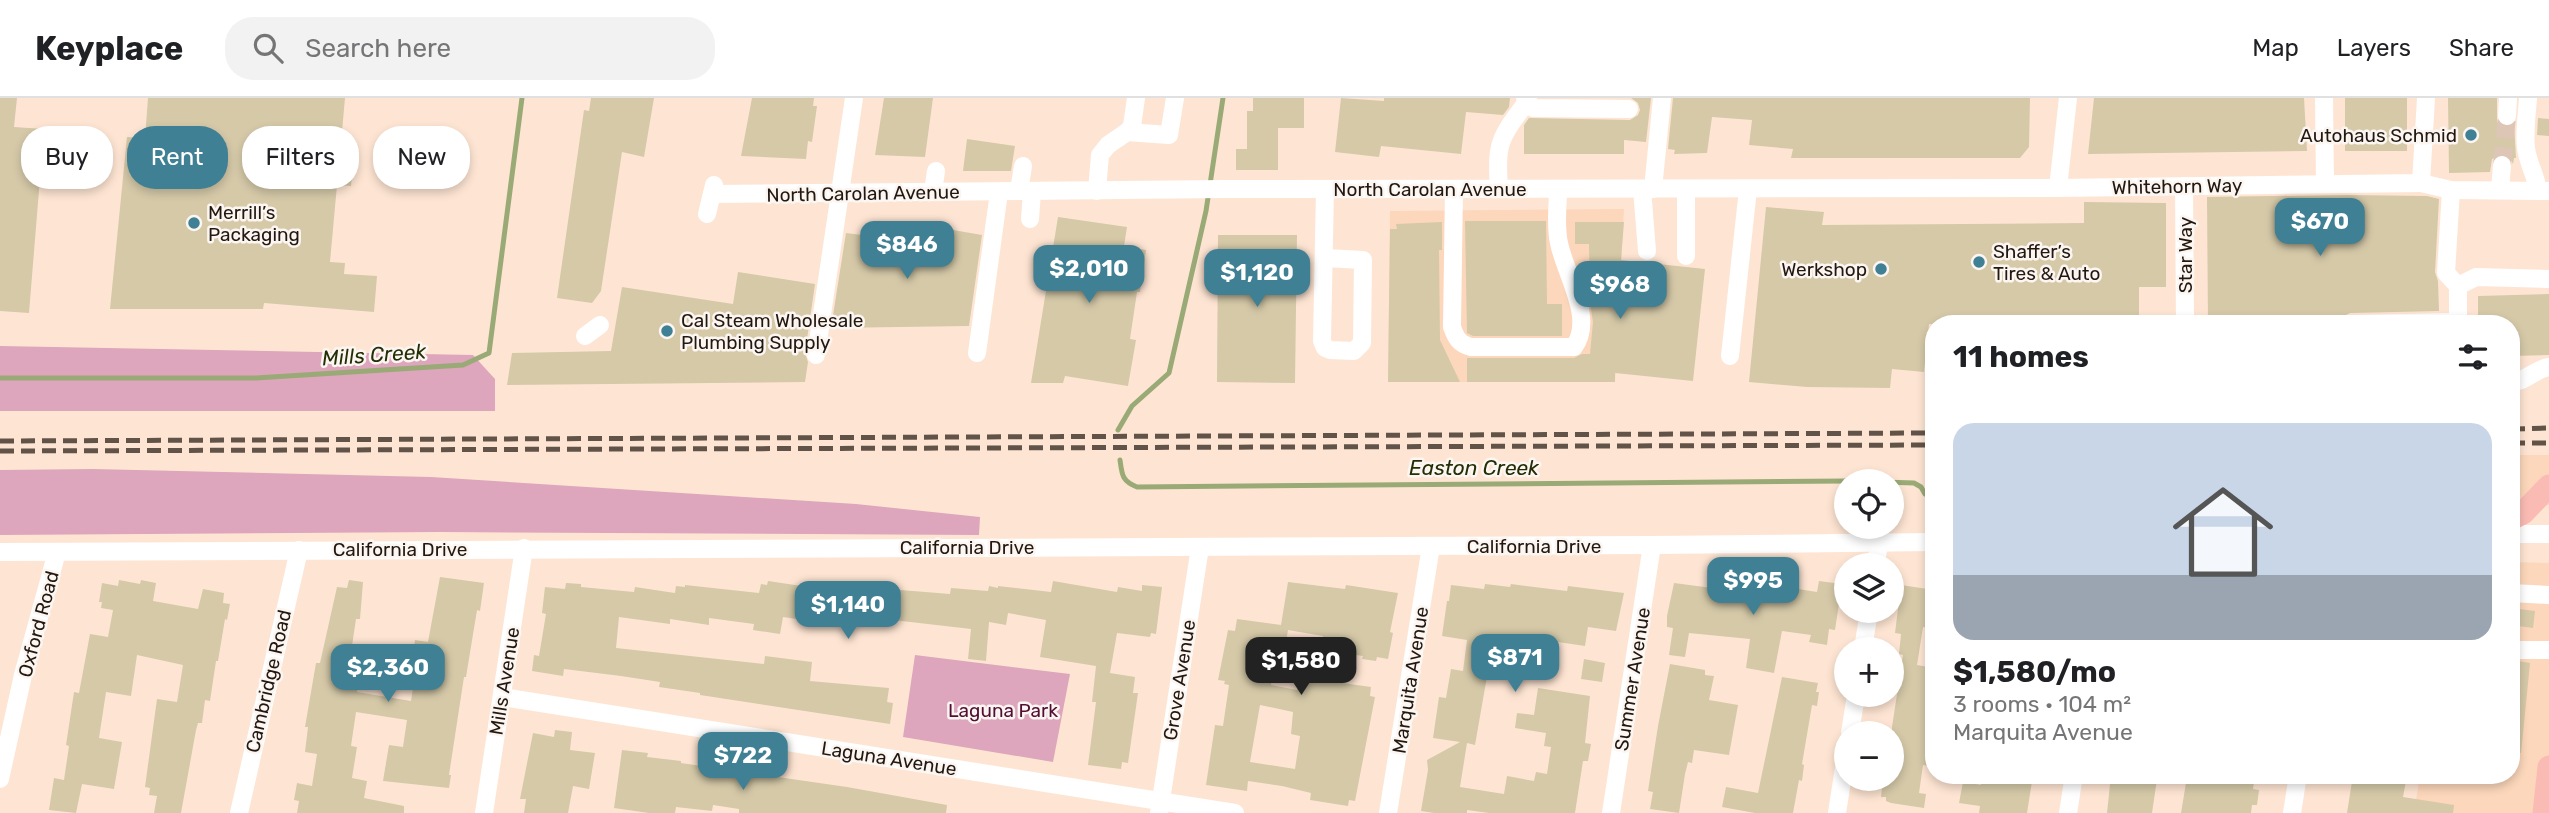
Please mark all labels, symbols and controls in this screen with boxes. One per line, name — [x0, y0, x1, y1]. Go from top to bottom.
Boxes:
search box — [225, 17, 715, 80]
text: Keyplace — [35, 29, 183, 68]
icon: search — [249, 29, 287, 67]
text: Search here — [305, 33, 451, 64]
text: Map — [2252, 34, 2299, 62]
text: Layers — [2337, 34, 2411, 62]
text: Share — [2449, 34, 2514, 62]
place label: Autohaus Schmid — [2300, 124, 2457, 147]
chip: Buy — [21, 126, 113, 189]
chip: Rent — [127, 126, 228, 189]
chip: Filters — [242, 126, 359, 189]
chip: New — [373, 126, 470, 189]
marker: Autohaus Schmid — [2463, 127, 2479, 143]
street label: Whitehorn Way — [2112, 174, 2242, 199]
street label: North Carolan Avenue — [1333, 178, 1527, 201]
street label: North Carolan Avenue — [766, 180, 960, 207]
pin: $670 — [2279, 198, 2361, 258]
place label: Merrill’s Packaging — [208, 201, 300, 246]
text: $670 — [2291, 207, 2349, 235]
marker: Merrill’s Packaging — [186, 215, 202, 231]
street label: Star Way — [2174, 217, 2197, 293]
pin: $846 — [866, 222, 948, 281]
text: $846 — [876, 230, 938, 258]
place label: Shaffer’s Tires & Auto — [1993, 240, 2100, 285]
pin: $2,010 — [1032, 246, 1146, 305]
pin: $1,120 — [1200, 250, 1314, 309]
text: $2,010 — [1049, 254, 1129, 282]
marker: Shaffer’s Tires & Auto — [1971, 254, 1987, 270]
text: $1,120 — [1220, 258, 1294, 286]
place label: Werkshop — [1781, 258, 1867, 281]
marker: Werkshop — [1873, 261, 1889, 277]
pin: $968 — [1579, 262, 1661, 321]
text: $968 — [1590, 270, 1650, 298]
place label: Cal Steam Wholesale Plumbing Supply — [681, 309, 863, 354]
marker: Cal Steam Wholesale Plumbing Supply — [659, 323, 675, 339]
water label: Mills Creek — [321, 338, 428, 371]
icon: filters — [2454, 338, 2492, 376]
text: 11 homes — [1953, 339, 2089, 375]
water label: Easton Creek — [1409, 455, 1540, 480]
map controls — [1834, 469, 1904, 791]
button: locate — [1834, 469, 1904, 539]
icon: home — [2160, 469, 2286, 595]
street label: California Drive — [1467, 535, 1601, 558]
street label: California Drive — [900, 536, 1034, 559]
street label: California Drive — [333, 538, 467, 561]
button: layers — [1834, 553, 1904, 623]
pin: $995 — [1712, 558, 1794, 617]
text: $995 — [1723, 566, 1783, 594]
street label: Oxford Road — [13, 568, 64, 680]
pin: $1,140 — [791, 582, 905, 641]
text: $1,140 — [811, 590, 885, 618]
street label: Marquita Avenue — [1388, 605, 1433, 755]
street label: Summer Avenue — [1610, 606, 1655, 753]
street label: Cambridge Road — [241, 607, 296, 755]
street label: Grove Avenue — [1159, 618, 1200, 742]
street label: Mills Avenue — [485, 625, 524, 737]
pin: $871 — [1474, 634, 1556, 694]
button: + — [1834, 637, 1904, 707]
pin: $1,580 — [1244, 638, 1358, 697]
text: $871 — [1487, 643, 1543, 671]
pin: $2,360 — [331, 644, 445, 704]
text: $1,580 — [1261, 646, 1341, 674]
text: $2,360 — [347, 653, 429, 681]
text: $1,580/mo — [1953, 654, 2116, 690]
text: 3 rooms · 104 m² — [1953, 690, 2131, 718]
park label: Laguna Park — [948, 699, 1058, 722]
text: Marquita Avenue — [1953, 718, 2133, 746]
button: − — [1834, 721, 1904, 791]
pin: $722 — [702, 732, 784, 792]
street label: Laguna Avenue — [820, 736, 958, 781]
text: $722 — [714, 741, 772, 769]

